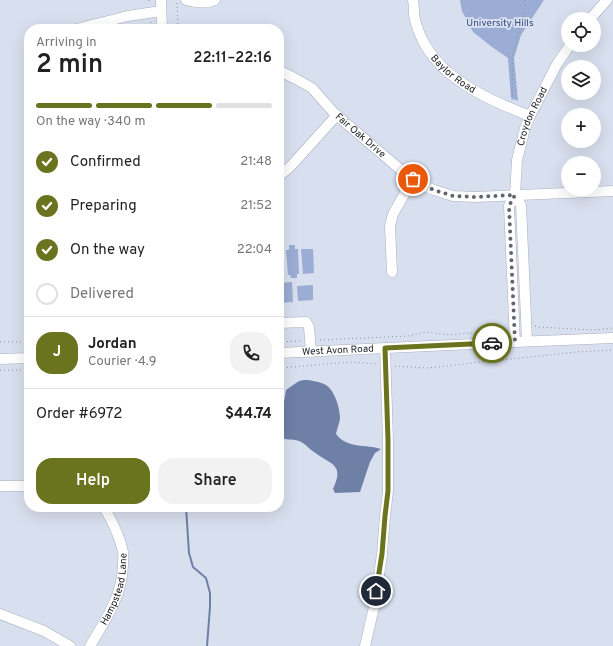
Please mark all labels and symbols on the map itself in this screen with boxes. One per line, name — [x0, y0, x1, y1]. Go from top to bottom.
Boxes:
park label: University Hills — [466, 17, 534, 30]
street label: Baylor Road — [428, 52, 478, 96]
street label: Croydon Road — [514, 85, 550, 147]
street label: Fair Oak Drive — [332, 110, 389, 161]
pin — [396, 162, 430, 196]
courier — [472, 323, 512, 363]
street label: West Avon Road — [302, 342, 374, 358]
street label: Hampstead Lane — [97, 553, 130, 628]
pin — [359, 574, 393, 608]

